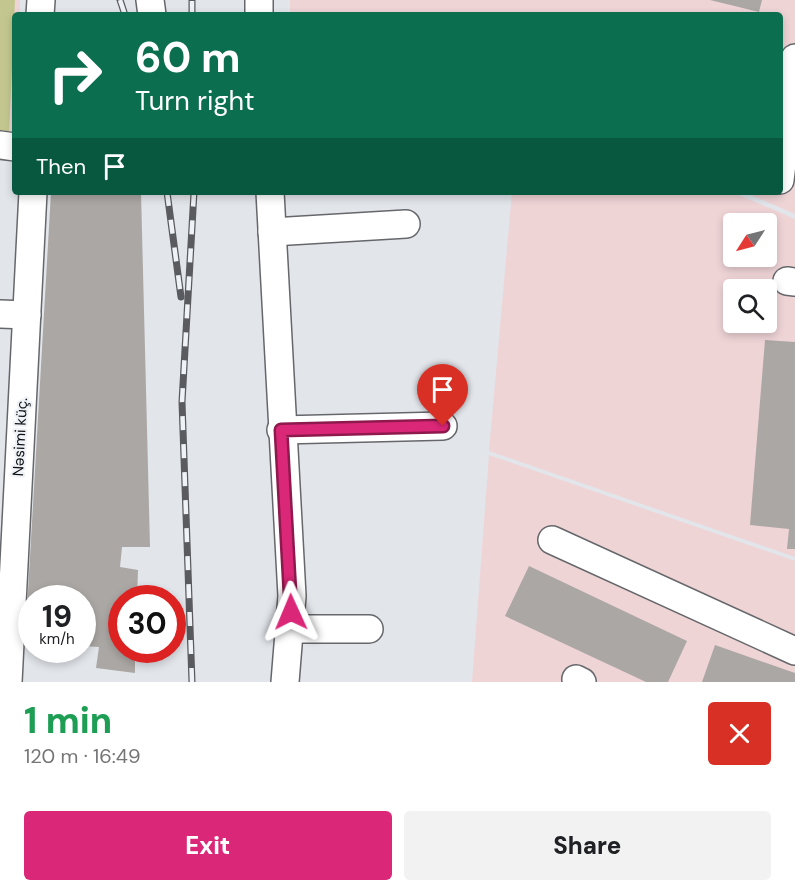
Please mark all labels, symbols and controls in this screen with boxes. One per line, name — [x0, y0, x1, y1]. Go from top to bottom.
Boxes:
text: 60 m — [135, 30, 241, 85]
icon: right — [36, 36, 114, 114]
text: Turn right — [135, 83, 255, 118]
icon: arrive — [98, 150, 131, 183]
text: Then — [36, 152, 86, 181]
north arrow — [723, 213, 777, 267]
map controls — [723, 213, 777, 333]
button: search — [723, 279, 777, 333]
pin — [417, 364, 468, 426]
icon: arrive — [426, 373, 459, 406]
street label: Nəsimi küç. — [8, 397, 32, 477]
position arrow — [259, 580, 323, 644]
speed limit sign: 30 — [108, 585, 186, 663]
text: 19 — [42, 597, 72, 636]
text: km/h — [39, 629, 75, 649]
text: 1 min — [24, 697, 112, 744]
button: close — [708, 702, 771, 765]
text: 120 m · 16:49 — [24, 743, 141, 769]
button: Exit — [24, 811, 392, 880]
button: Share — [404, 811, 771, 880]

